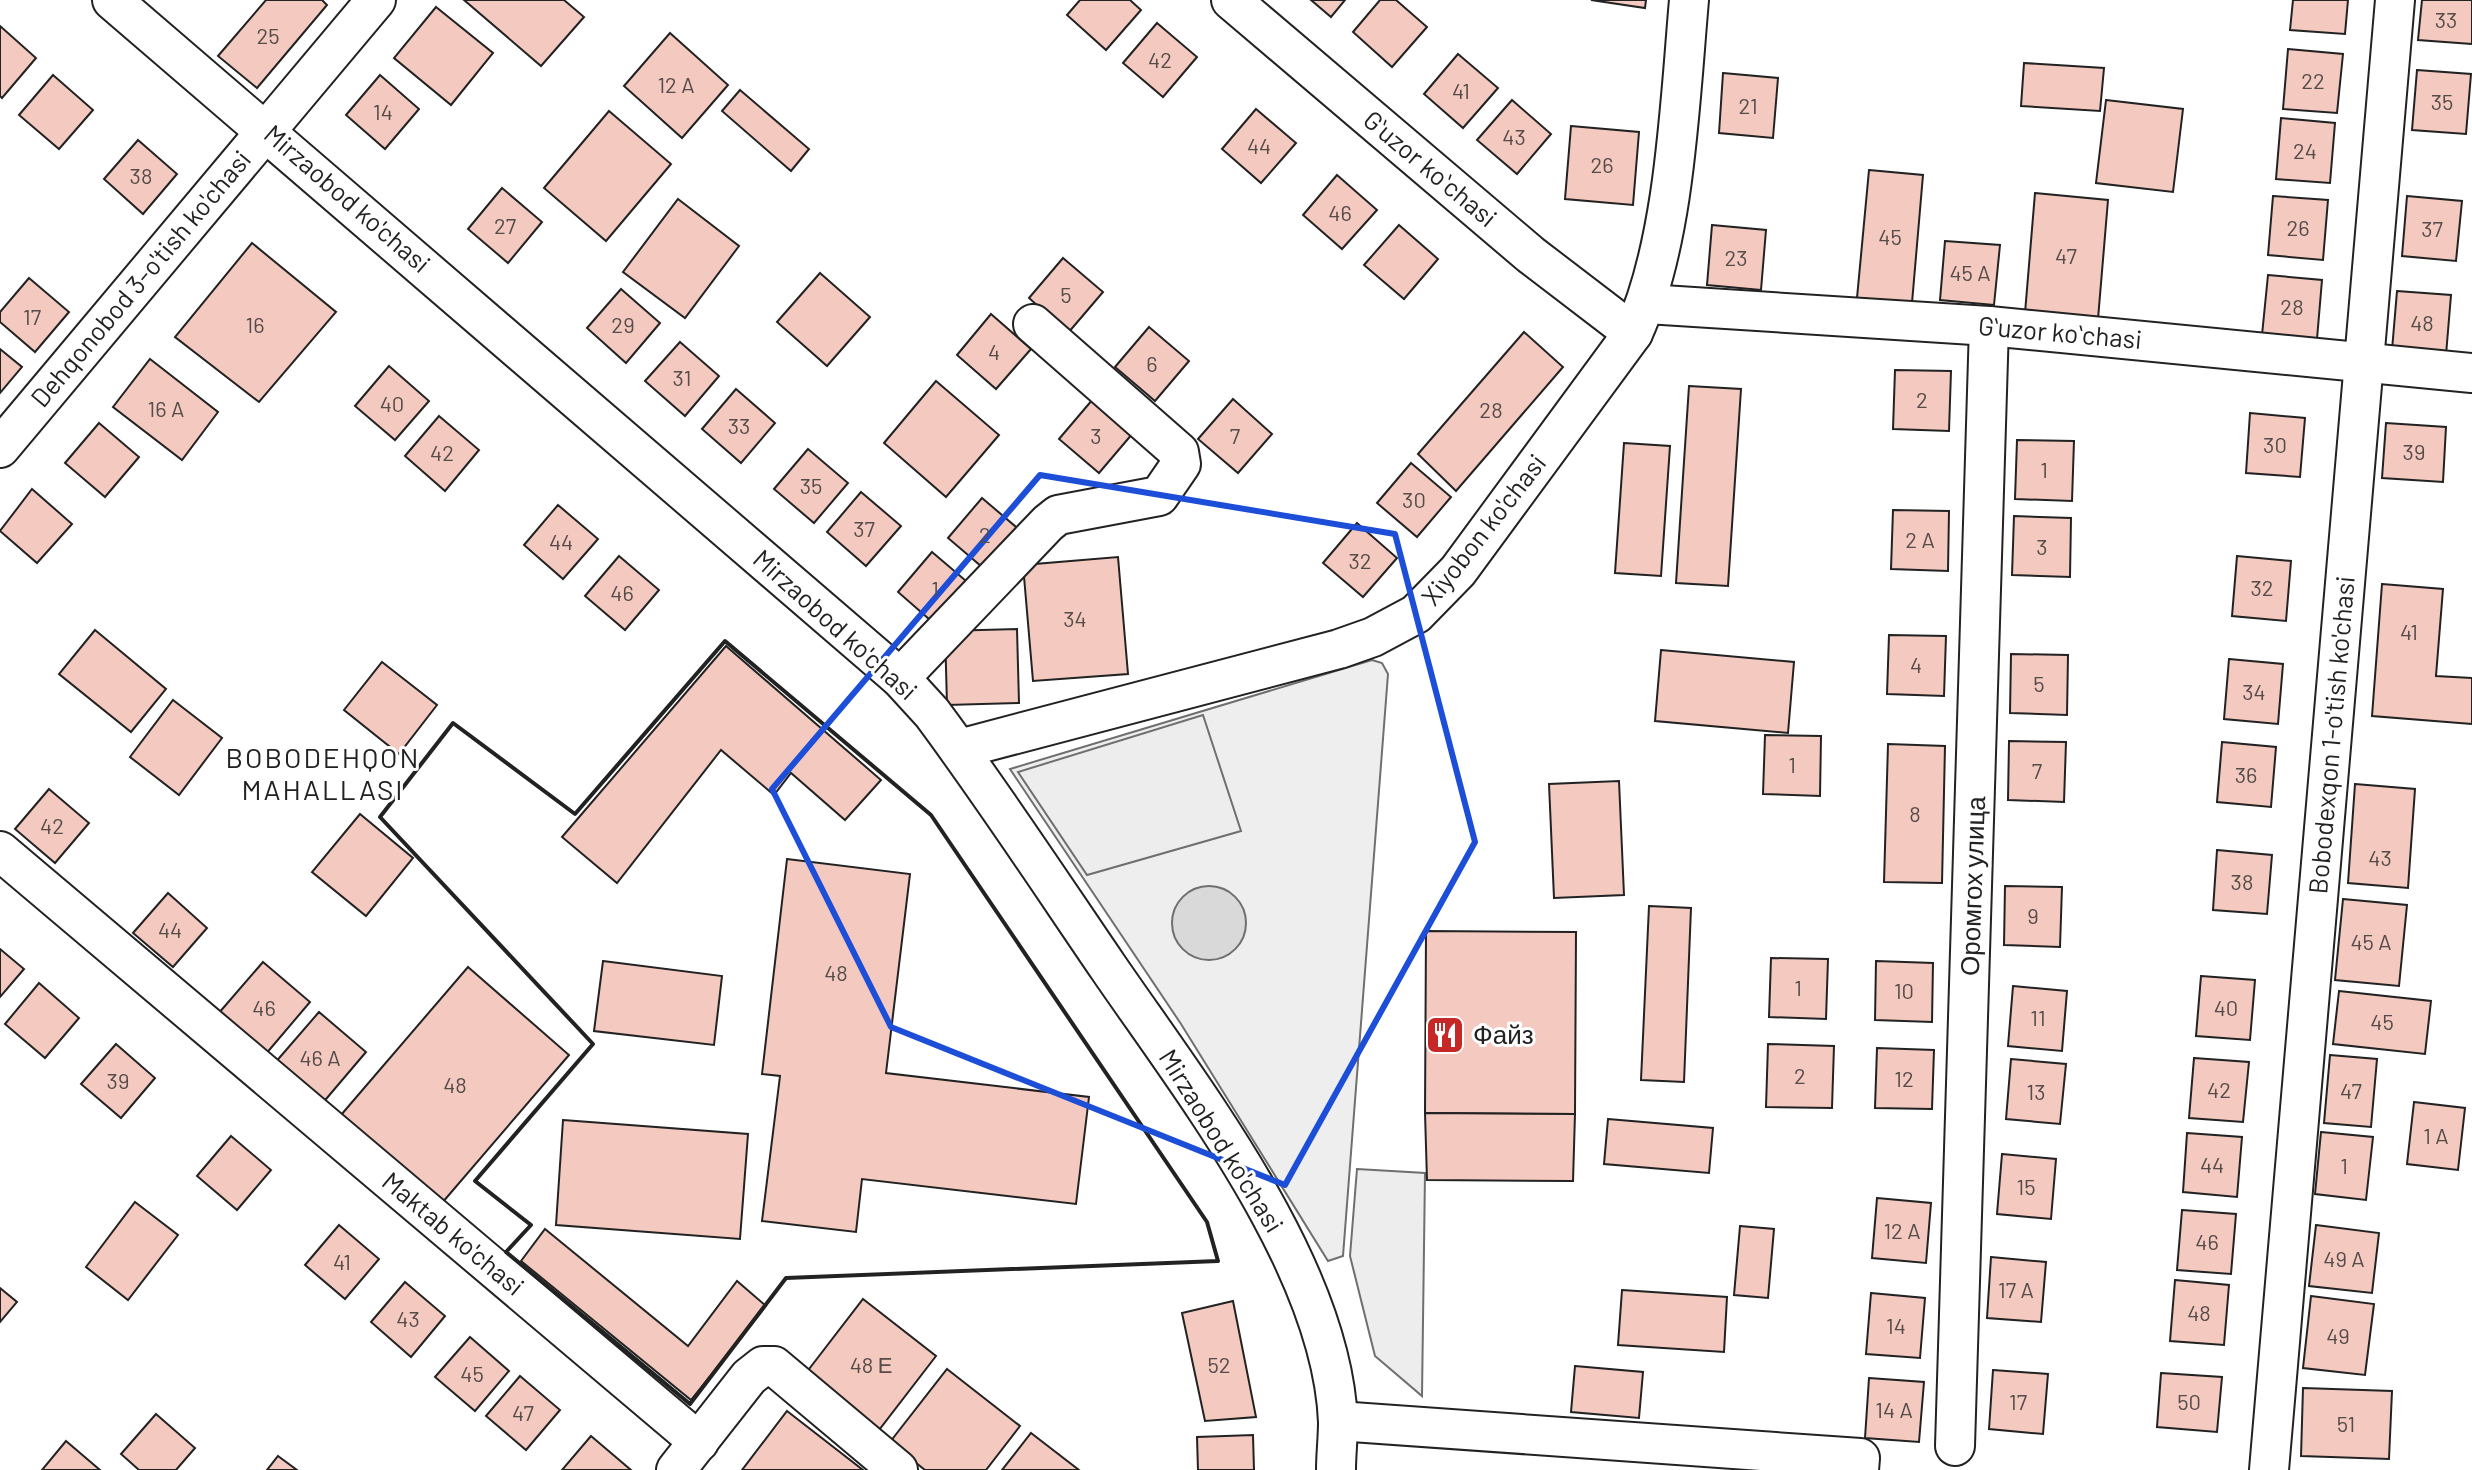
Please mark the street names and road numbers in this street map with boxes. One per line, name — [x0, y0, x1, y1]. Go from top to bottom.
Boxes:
street label: Gʻuzor koʻchasi — [1358, 103, 1504, 233]
street label: Mirzaobod ko'chasi — [259, 117, 437, 278]
street label: Dehqonobod 3-o'tish ko'chasi — [23, 143, 256, 413]
street label: Gʻuzor koʻchasi — [1977, 309, 2143, 354]
street label: Xiyobon ko'chasi — [1414, 447, 1552, 611]
street label: Mirzaobod ko'chasi — [748, 542, 924, 706]
street label: Bobodexqon 1-o'tish ko'chasi — [2301, 575, 2360, 895]
street label: Оромгох улица — [1953, 795, 1990, 976]
street label: Mirzaobod ko'chasi — [1154, 1043, 1291, 1237]
street label: Maktab ko'chasi — [377, 1165, 531, 1301]

